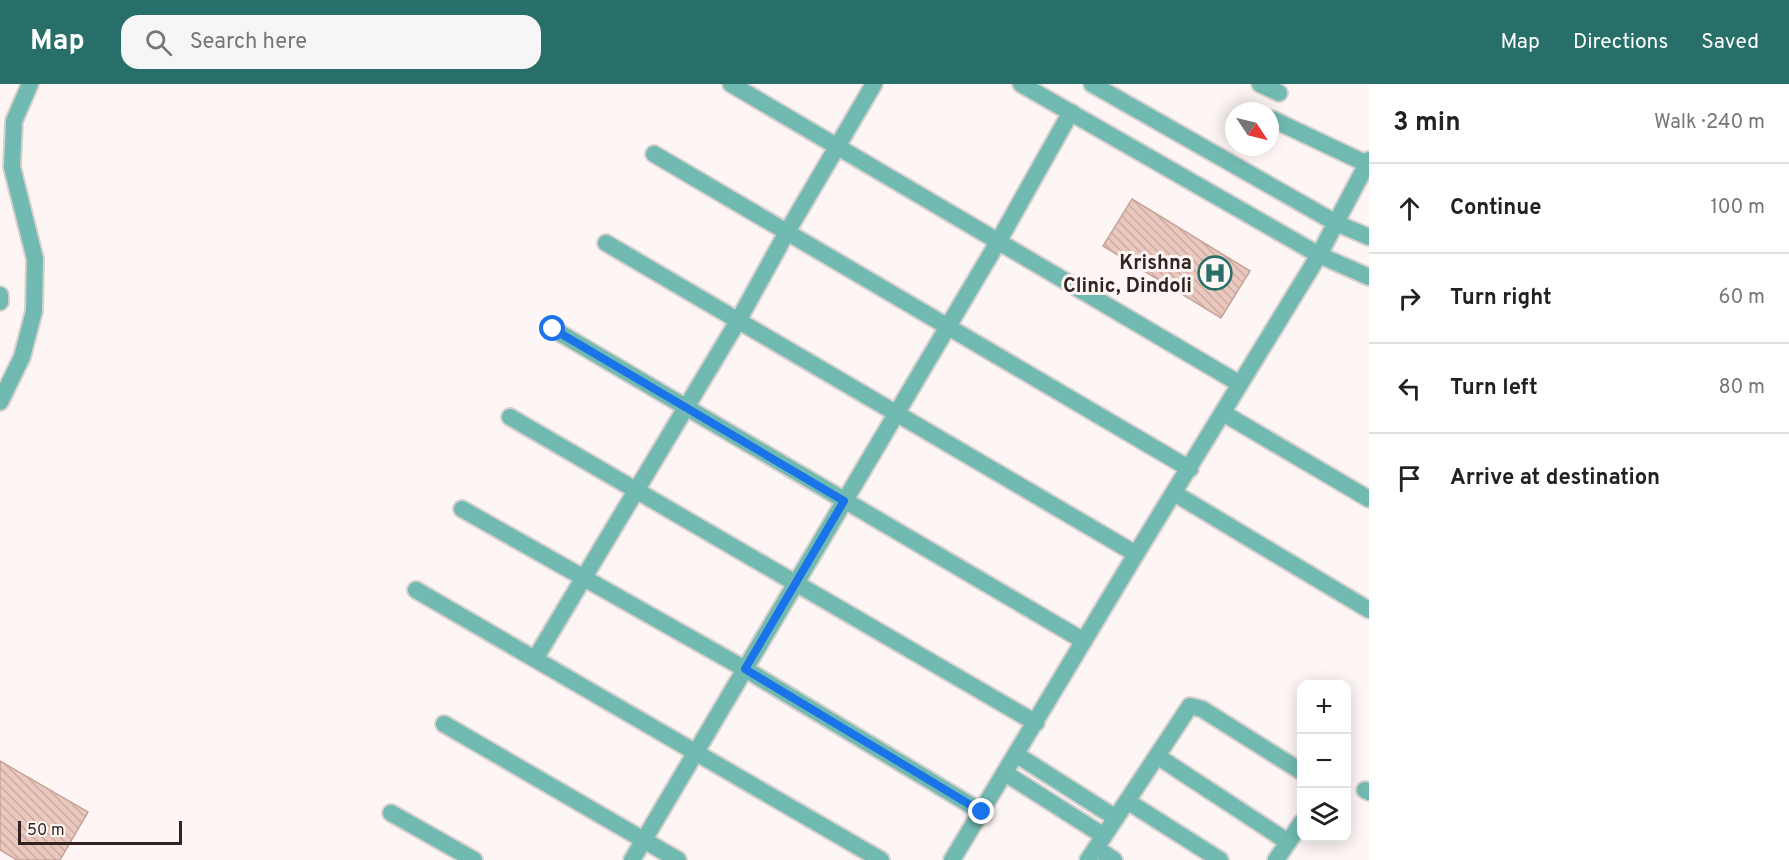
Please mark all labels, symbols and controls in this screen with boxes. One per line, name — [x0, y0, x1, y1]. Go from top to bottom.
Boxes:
search box — [121, 15, 541, 69]
text: Map — [30, 24, 85, 60]
icon: search — [142, 26, 175, 59]
text: Search here — [190, 29, 307, 56]
text: Map — [1500, 29, 1540, 56]
text: Directions — [1573, 29, 1668, 56]
text: Saved — [1701, 29, 1759, 56]
north arrow — [1225, 102, 1279, 156]
text: 3 min — [1393, 107, 1461, 140]
text: Walk · 240 m — [1654, 110, 1765, 136]
icon: ahead — [1393, 192, 1426, 225]
text: Continue — [1450, 195, 1541, 222]
text: 100 m — [1710, 195, 1765, 221]
place label: Krishna Clinic, Dindoli — [1063, 251, 1192, 300]
hospital icon: Krishna Clinic, Dindoli — [1197, 255, 1233, 291]
icon: right — [1393, 282, 1426, 315]
text: Turn right — [1450, 285, 1552, 312]
text: 60 m — [1719, 285, 1765, 311]
route start — [539, 315, 565, 341]
icon: left — [1393, 372, 1426, 405]
text: Turn left — [1450, 375, 1538, 402]
text: 80 m — [1719, 375, 1765, 401]
icon: arrive — [1393, 462, 1426, 495]
text: Arrive at destination — [1450, 465, 1660, 492]
map controls — [1297, 680, 1351, 842]
button: + — [1297, 680, 1351, 734]
button: − — [1297, 734, 1351, 788]
button: layers — [1297, 788, 1351, 842]
route end — [968, 798, 994, 824]
scale bar — [18, 818, 182, 846]
text: 50 m — [27, 821, 65, 841]

